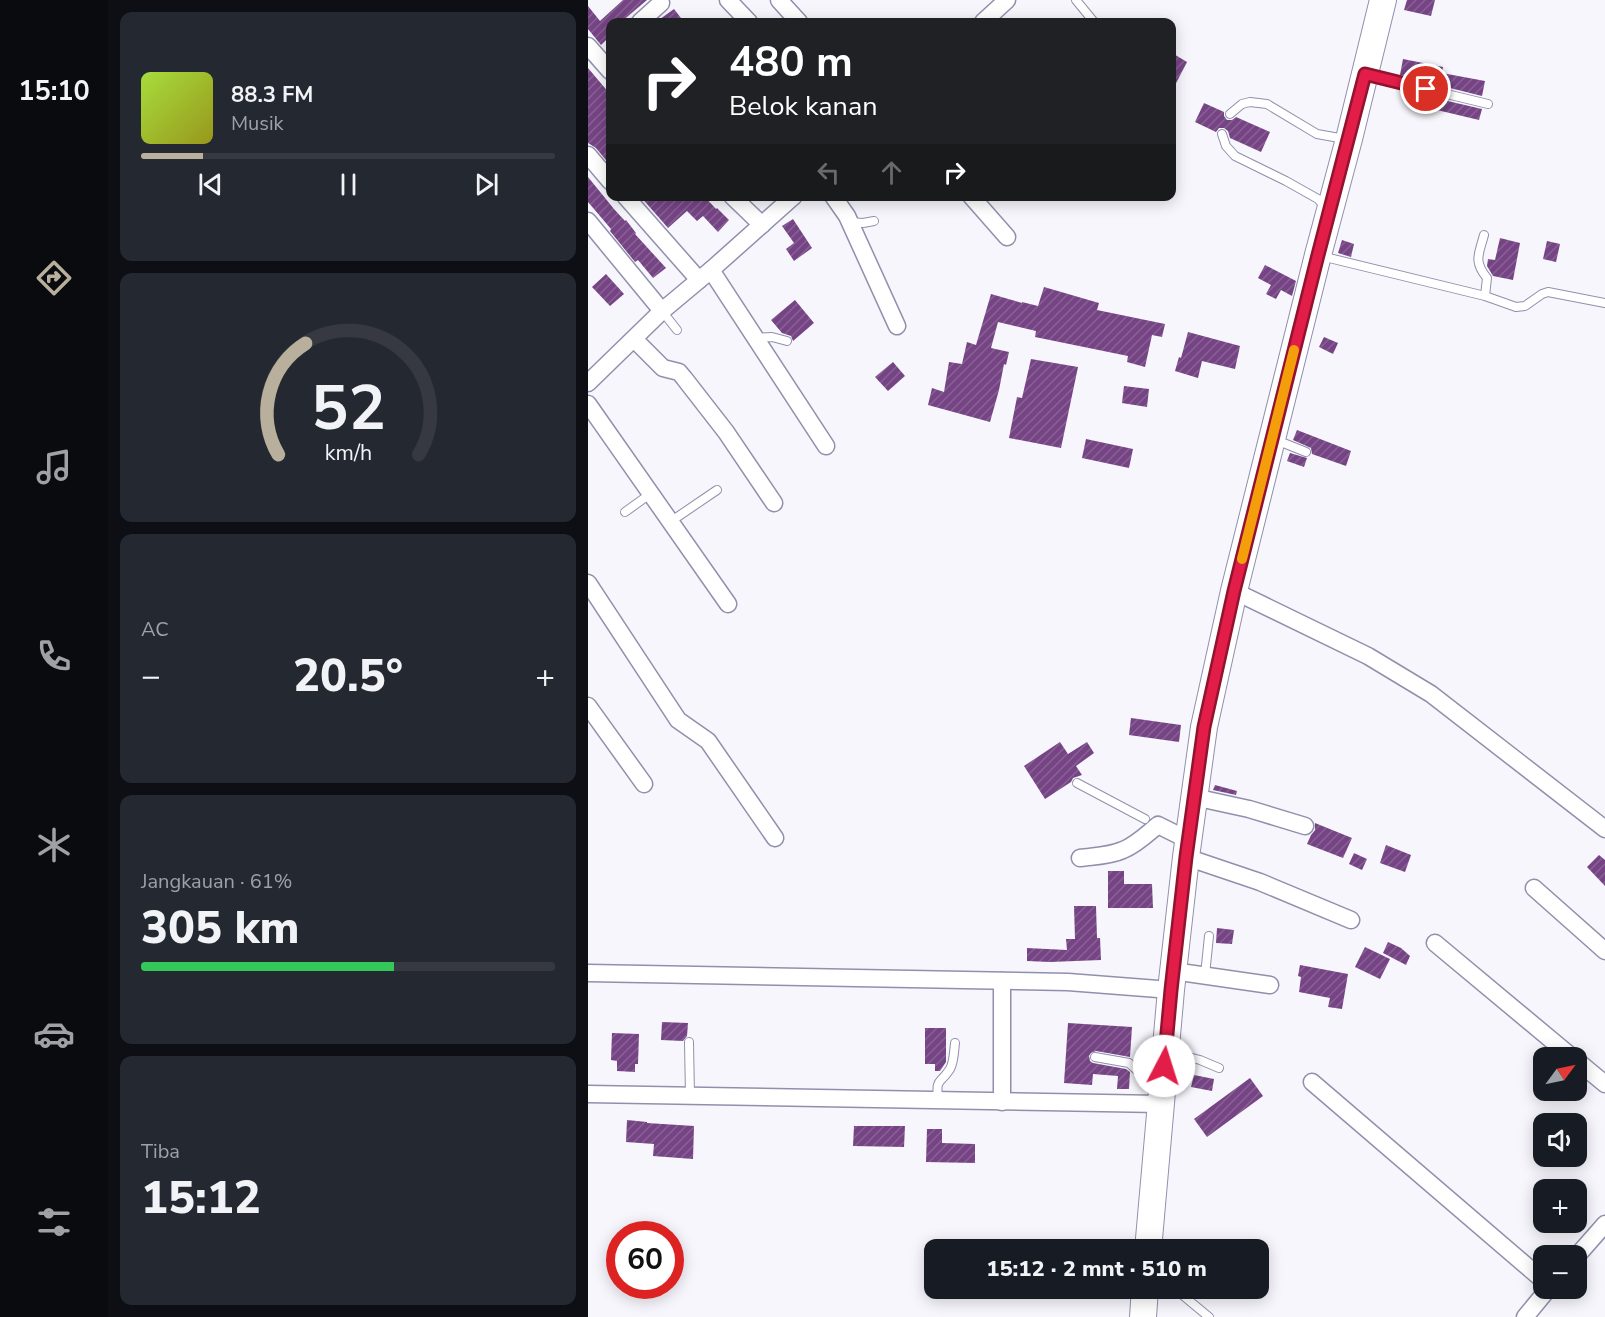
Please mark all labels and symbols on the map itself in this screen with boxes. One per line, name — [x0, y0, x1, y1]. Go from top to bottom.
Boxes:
pin — [1400, 63, 1451, 114]
position arrow — [1132, 1034, 1196, 1098]
north arrow — [1533, 1047, 1587, 1101]
speed limit sign: 60 — [606, 1221, 684, 1299]

